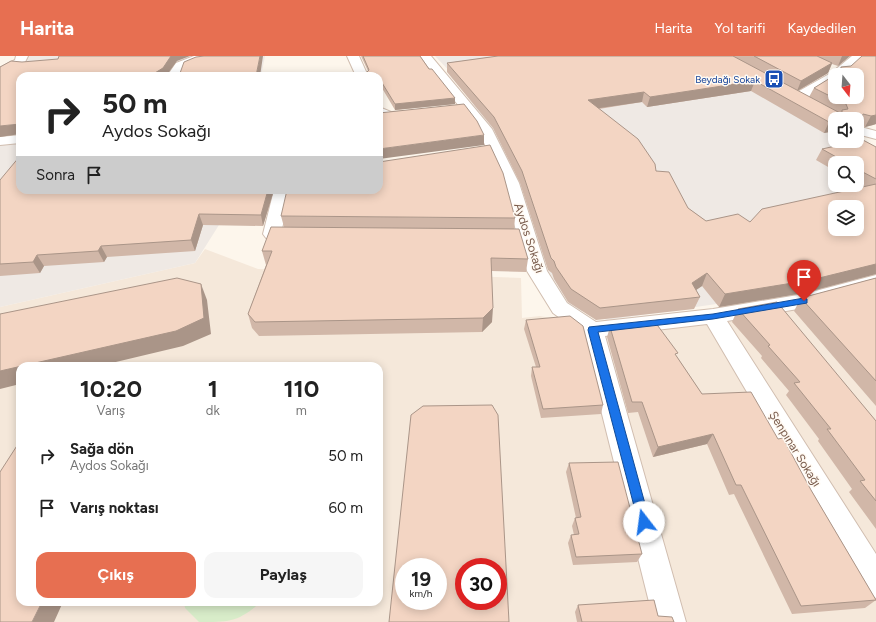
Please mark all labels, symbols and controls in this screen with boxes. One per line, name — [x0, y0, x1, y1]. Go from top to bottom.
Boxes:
text: Harita — [20, 17, 74, 40]
text: Harita — [654, 20, 692, 37]
text: Yol tarifi — [714, 20, 766, 37]
text: Kaydedilen — [788, 20, 856, 37]
bus stop icon: Beydağı Sokak — [763, 68, 785, 90]
north arrow — [828, 68, 864, 104]
map controls — [828, 68, 864, 236]
place label: Beydağı Sokak — [695, 73, 760, 86]
text: 50 m — [102, 86, 168, 120]
icon: right — [36, 88, 88, 140]
button: sound — [828, 112, 864, 148]
text: Aydos Sokağı — [102, 120, 211, 142]
button: search — [828, 156, 864, 192]
icon: arrive — [83, 164, 105, 186]
text: Sonra — [36, 166, 75, 184]
button: layers — [828, 200, 864, 236]
street label: Aydos Sokağı — [511, 201, 547, 275]
pin — [787, 260, 821, 301]
icon: arrive — [793, 266, 815, 288]
text: 10:20 — [80, 374, 142, 403]
text: 1 — [208, 374, 218, 403]
text: 110 — [283, 374, 319, 403]
text: Varış — [97, 403, 125, 418]
text: dk — [206, 403, 220, 418]
text: m — [296, 403, 307, 418]
street label: Şenpınar Sokağı — [766, 409, 824, 489]
text: Sağa dön — [70, 440, 134, 458]
icon: right — [36, 445, 58, 467]
text: 50 m — [328, 447, 363, 465]
text: Aydos Sokağı — [70, 458, 149, 473]
icon: arrive — [36, 497, 58, 519]
text: Varış noktası — [70, 499, 159, 517]
text: 60 m — [328, 499, 363, 517]
position arrow — [623, 501, 665, 543]
button: Çıkış — [36, 552, 196, 598]
button: Paylaş — [204, 552, 363, 598]
speed limit sign: 30 — [455, 558, 507, 610]
text: 19 — [411, 567, 431, 591]
text: km/h — [410, 587, 432, 600]

